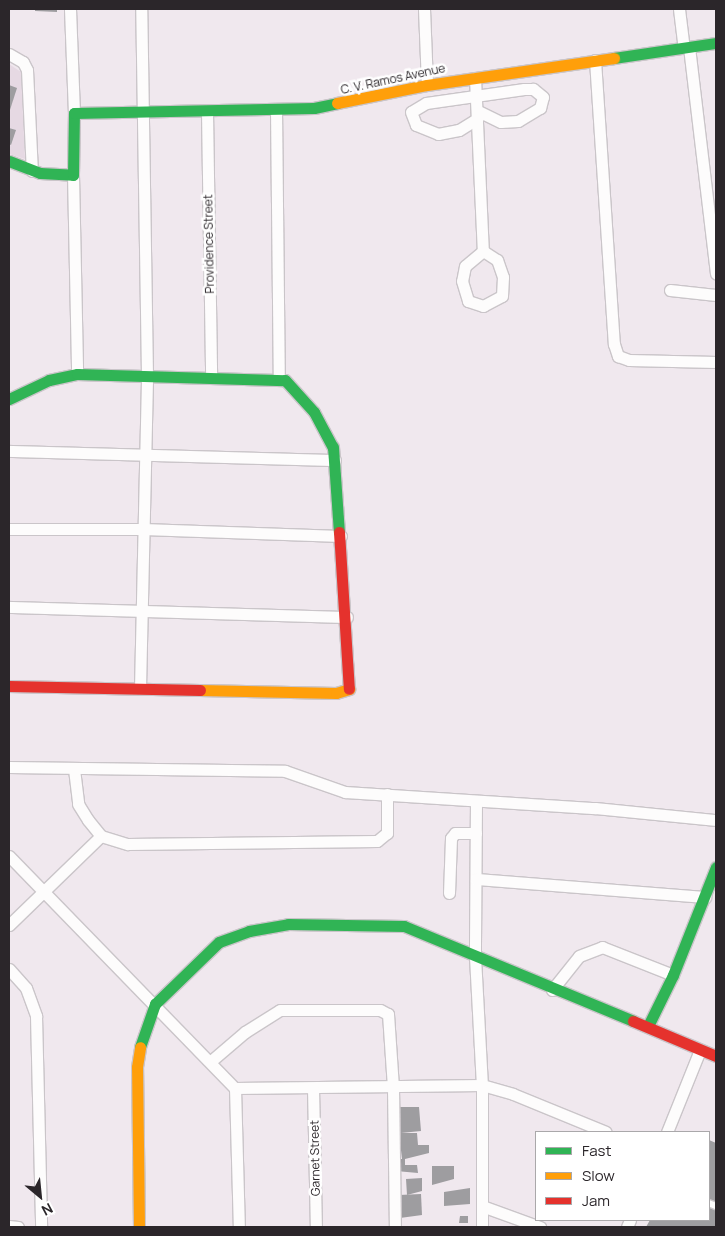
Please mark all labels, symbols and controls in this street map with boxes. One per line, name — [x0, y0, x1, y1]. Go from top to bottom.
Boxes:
street label: C. V. Ramos Avenue — [339, 61, 447, 97]
street label: Providence Street — [201, 194, 217, 294]
street label: Garnet Street — [307, 1120, 323, 1196]
legend — [535, 1131, 710, 1221]
text: Fast — [582, 1140, 611, 1161]
text: Slow — [582, 1165, 615, 1186]
north arrow — [15, 1171, 65, 1221]
text: Jam — [582, 1190, 610, 1211]
text: N — [38, 1199, 56, 1220]

